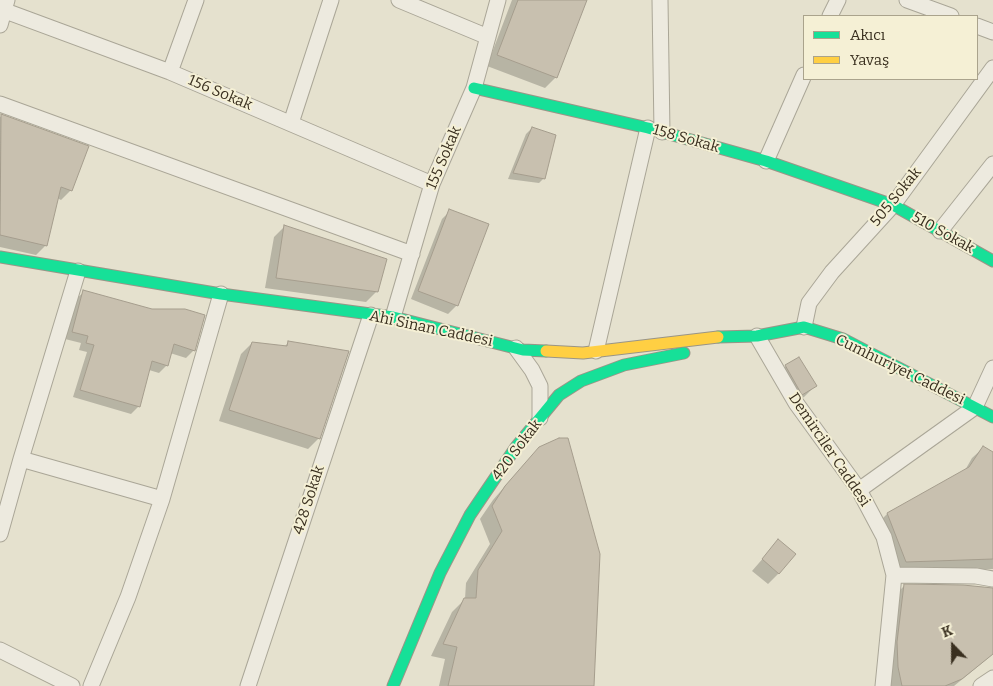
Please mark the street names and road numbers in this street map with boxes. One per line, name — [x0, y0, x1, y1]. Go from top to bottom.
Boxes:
street label: 156 Sokak — [185, 71, 255, 115]
street label: 158 Sokak — [651, 121, 721, 157]
street label: 155 Sokak — [423, 123, 465, 193]
street label: 505 Sokak — [867, 164, 925, 230]
street label: 510 Sokak — [909, 208, 977, 258]
street label: Ahi Sinan Caddesi — [368, 307, 494, 351]
street label: Cumhuriyet Caddesi — [832, 331, 968, 409]
street label: Demirciler Caddesi — [784, 390, 874, 510]
street label: 420 Sokak — [488, 416, 546, 484]
street label: 428 Sokak — [289, 463, 329, 537]

